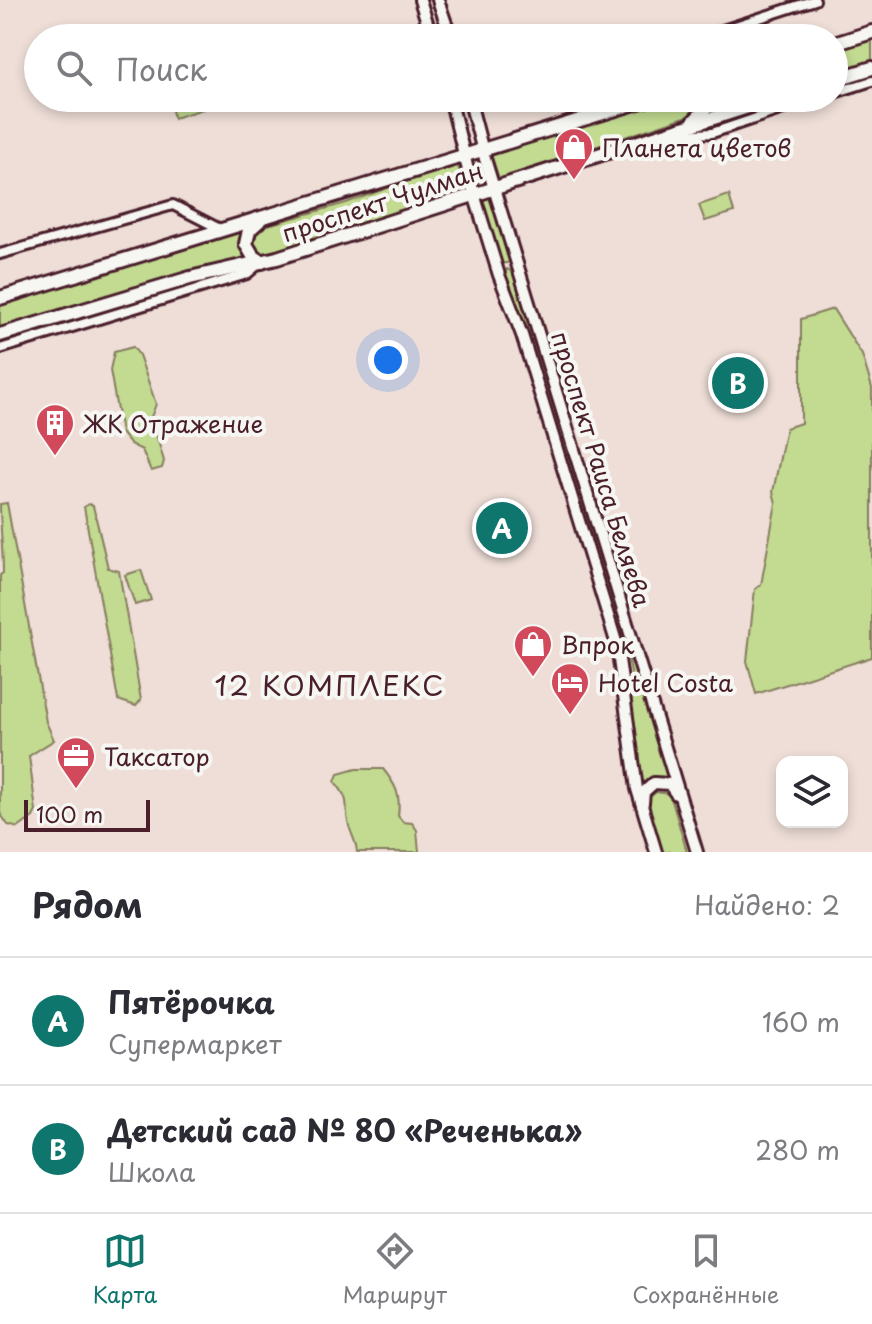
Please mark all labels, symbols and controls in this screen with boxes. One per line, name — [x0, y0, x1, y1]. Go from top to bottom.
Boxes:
search box — [24, 24, 848, 112]
icon: search — [52, 46, 96, 90]
text: Поиск — [116, 46, 207, 91]
shop icon: Планета цветов — [553, 126, 595, 181]
place label: Планета цветов — [602, 129, 791, 165]
street label: проспект Чулман — [277, 152, 487, 250]
street label: проспект Раиса Беляева — [543, 327, 661, 612]
your location — [368, 340, 408, 380]
pin: B — [712, 353, 764, 413]
building icon: ЖК Отражение — [34, 402, 76, 457]
place label: ЖК Отражение — [82, 405, 263, 441]
pin: A — [476, 498, 528, 558]
shop icon: Впрок — [512, 623, 554, 678]
place label: Впрок — [561, 626, 635, 662]
hotel icon: Hotel Costa — [549, 661, 591, 716]
district label: 12 КОМПЛЕКС — [214, 663, 446, 706]
place label: Hotel Costa — [598, 664, 733, 700]
office icon: Таксатор — [55, 735, 97, 790]
place label: Таксатор — [104, 738, 210, 774]
map controls — [776, 756, 848, 828]
button: layers — [776, 756, 848, 828]
scale bar — [24, 796, 150, 832]
text: 100 m — [36, 797, 103, 830]
text: Рядом — [32, 878, 143, 930]
text: Найдено: 2 — [694, 885, 840, 924]
text: Пятёрочка — [108, 979, 275, 1024]
text: A — [48, 1002, 68, 1041]
text: 160 m — [762, 1002, 840, 1041]
text: Супермаркет — [108, 1024, 282, 1063]
text: Детский сад № 80 «Реченька» — [108, 1107, 582, 1152]
text: B — [49, 1130, 67, 1169]
text: 280 m — [755, 1130, 840, 1169]
text: Школа — [108, 1152, 195, 1191]
tab: Карта — [93, 1229, 157, 1310]
tab: Маршрут — [343, 1229, 447, 1310]
tab: Сохранённые — [632, 1229, 779, 1310]

